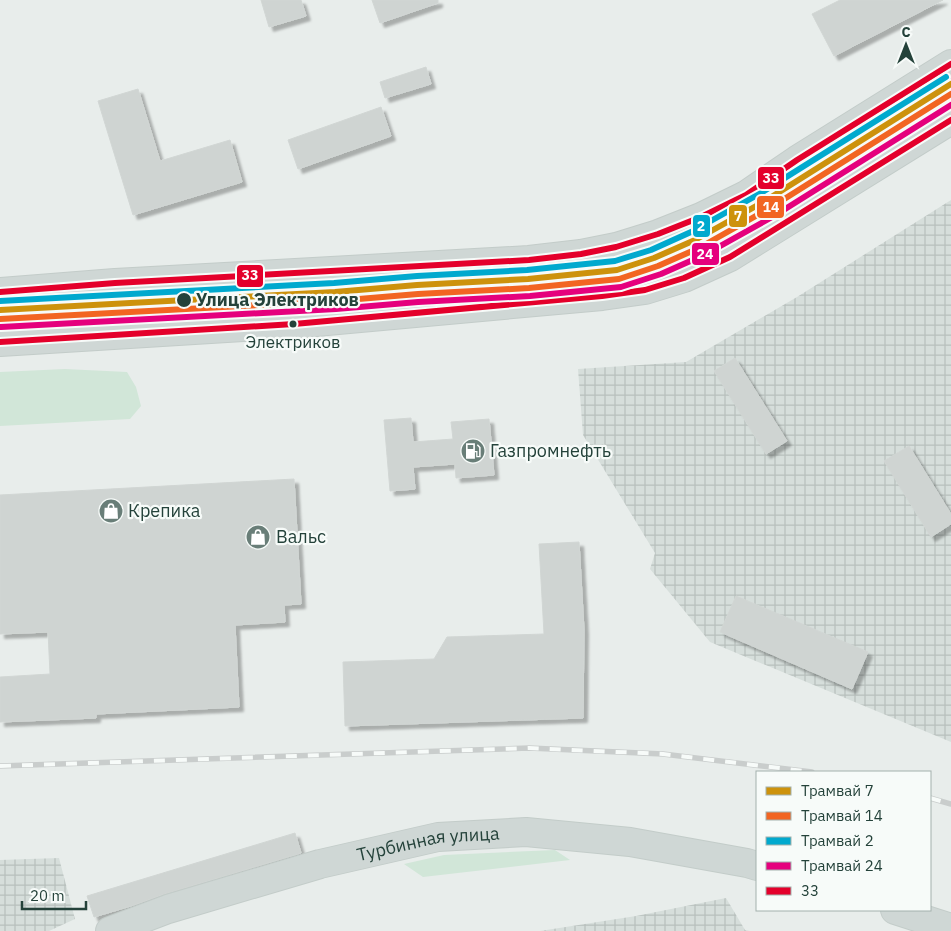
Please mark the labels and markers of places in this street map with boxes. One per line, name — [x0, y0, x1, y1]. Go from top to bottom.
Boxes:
place label: Улица Электриков — [196, 288, 359, 311]
marker: Улица Электриков — [175, 291, 193, 309]
marker: Электриков — [288, 319, 298, 329]
place label: Электриков — [246, 331, 340, 353]
fuel station icon: Газпромнефть — [460, 438, 486, 464]
place label: Газпромнефть — [490, 439, 611, 462]
shop icon: Крепика — [98, 498, 124, 524]
place label: Крепика — [128, 499, 201, 522]
shop icon: Вальс — [245, 524, 271, 550]
place label: Вальс — [276, 525, 326, 548]

